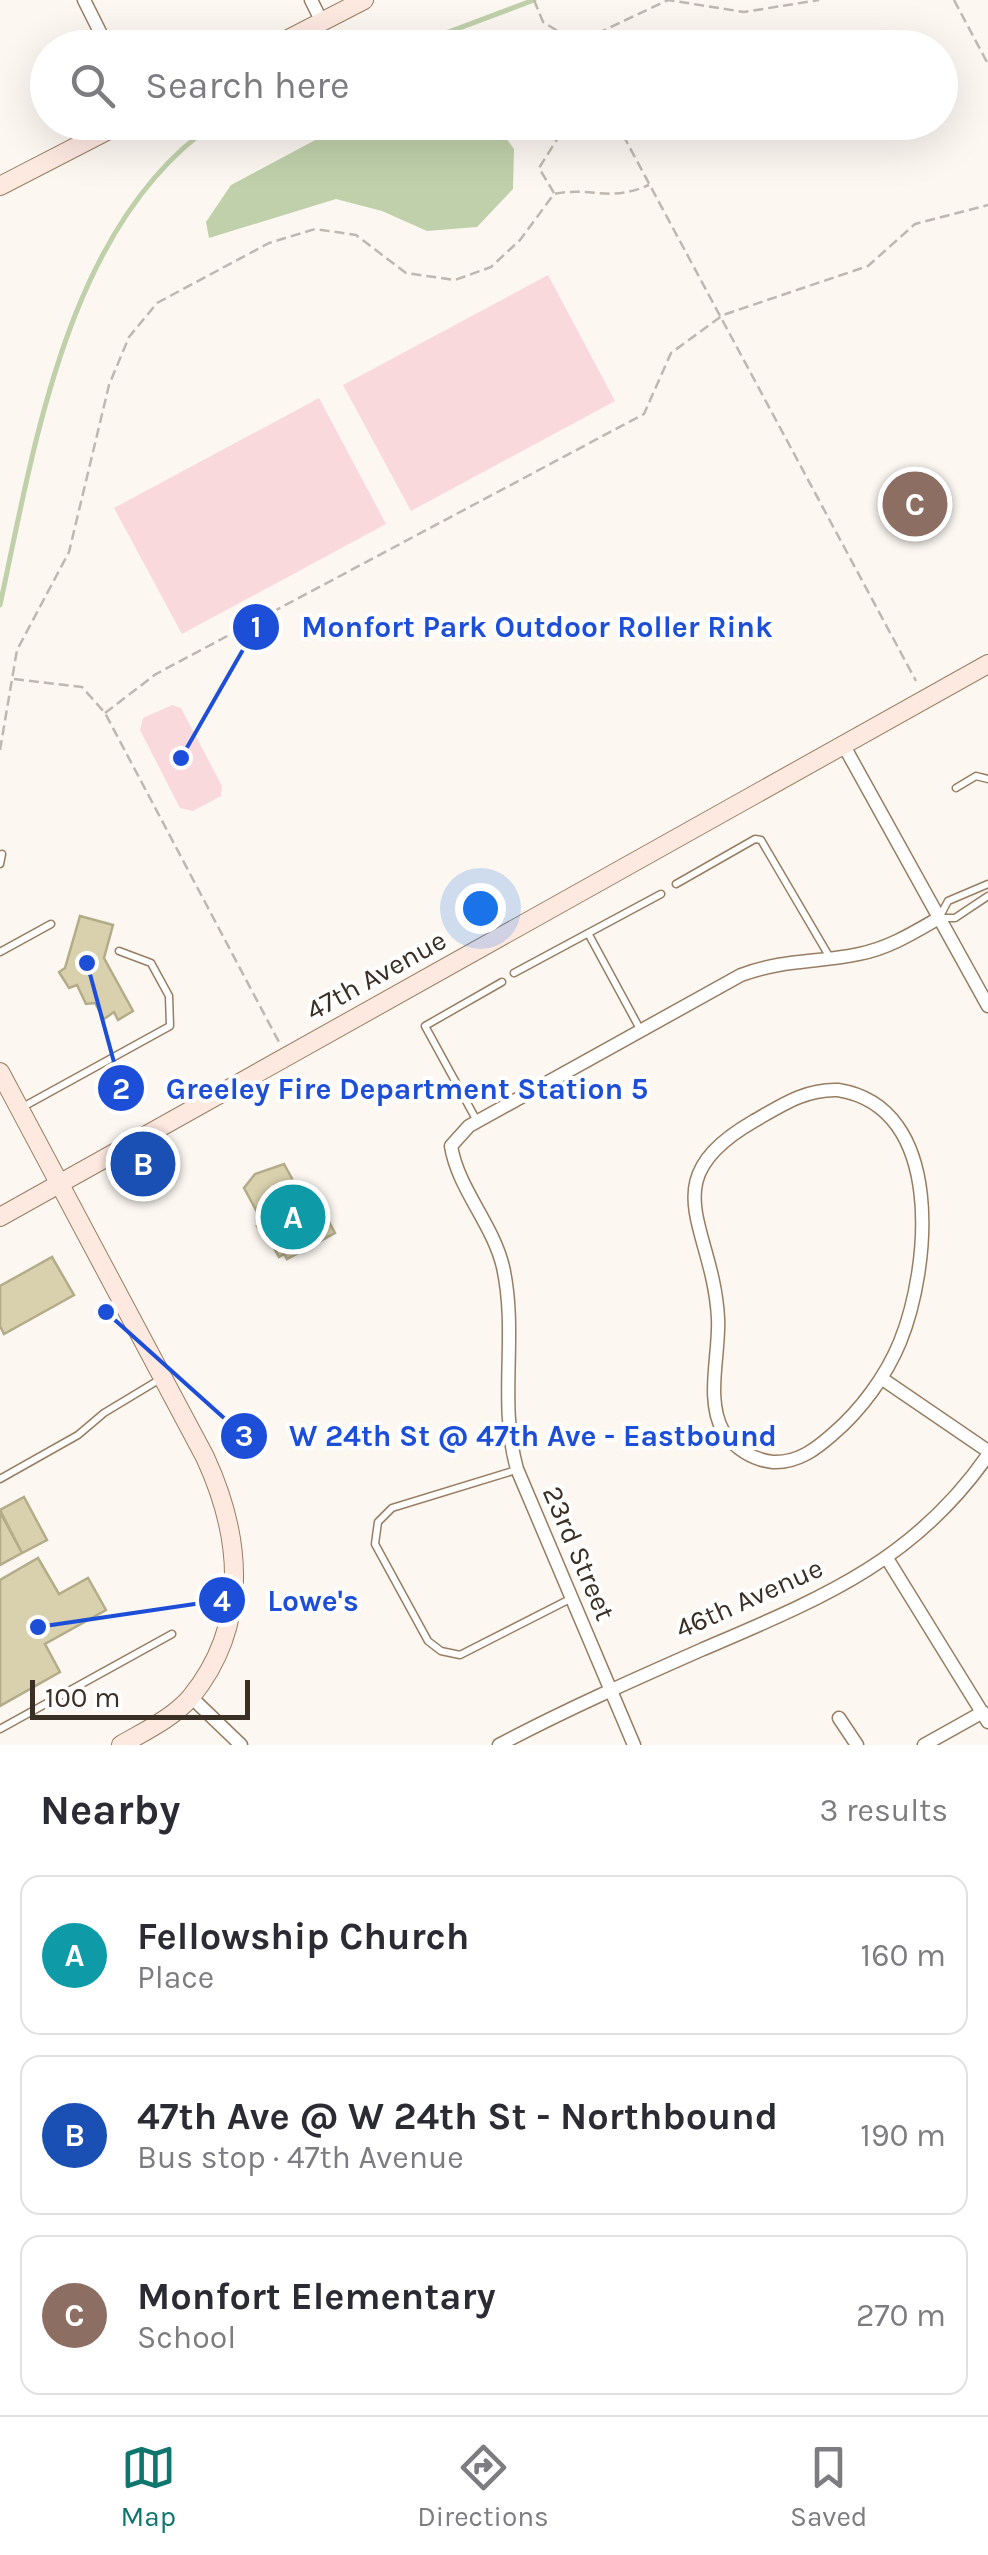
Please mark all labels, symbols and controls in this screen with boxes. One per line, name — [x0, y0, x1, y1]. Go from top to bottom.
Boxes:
search box — [30, 30, 958, 140]
icon: search — [65, 58, 120, 113]
text: Search here — [145, 63, 349, 108]
pin: C — [882, 466, 948, 542]
callout: Monfort Park Outdoor Roller Rink — [231, 597, 793, 657]
text: 1 — [251, 609, 261, 645]
text: Monfort Park Outdoor Roller Rink — [301, 609, 773, 645]
your location — [455, 883, 506, 934]
street label: 47th Avenue — [300, 923, 452, 1027]
callout: Greeley Fire Department Station 5 — [96, 1058, 669, 1118]
text: 2 — [112, 1071, 130, 1107]
text: Greeley Fire Department Station 5 — [166, 1071, 648, 1107]
pin: B — [110, 1126, 176, 1202]
pin: A — [260, 1180, 326, 1254]
callout: W 24th St @ 47th Ave - Eastbound — [219, 1406, 797, 1466]
text: 3 — [235, 1418, 253, 1454]
text: W 24th St @ 47th Ave - Eastbound — [289, 1418, 777, 1454]
street label: 23rd Street — [536, 1481, 622, 1625]
street label: 46th Avenue — [670, 1551, 828, 1645]
callout: Lowe's — [197, 1570, 379, 1630]
text: 4 — [213, 1583, 231, 1619]
text: Lowe's — [267, 1583, 359, 1619]
scale bar — [30, 1675, 250, 1720]
text: 100 m — [45, 1681, 120, 1714]
text: Nearby — [40, 1785, 180, 1835]
text: 3 results — [820, 1792, 948, 1829]
text: Fellowship Church — [137, 1914, 469, 1959]
text: A — [64, 1937, 85, 1974]
text: 160 m — [861, 1937, 946, 1974]
text: Place — [137, 1959, 214, 1996]
text: 47th Ave @ W 24th St - Northbound — [137, 2094, 778, 2139]
text: B — [64, 2117, 85, 2154]
text: 190 m — [860, 2117, 946, 2154]
text: Bus stop · 47th Avenue — [137, 2139, 464, 2176]
text: Monfort Elementary — [137, 2274, 496, 2319]
text: C — [64, 2297, 85, 2334]
text: 270 m — [856, 2297, 946, 2334]
text: School — [137, 2319, 236, 2356]
tab: Map — [121, 2440, 176, 2533]
tab: Directions — [417, 2440, 549, 2533]
tab: Saved — [790, 2440, 867, 2533]

